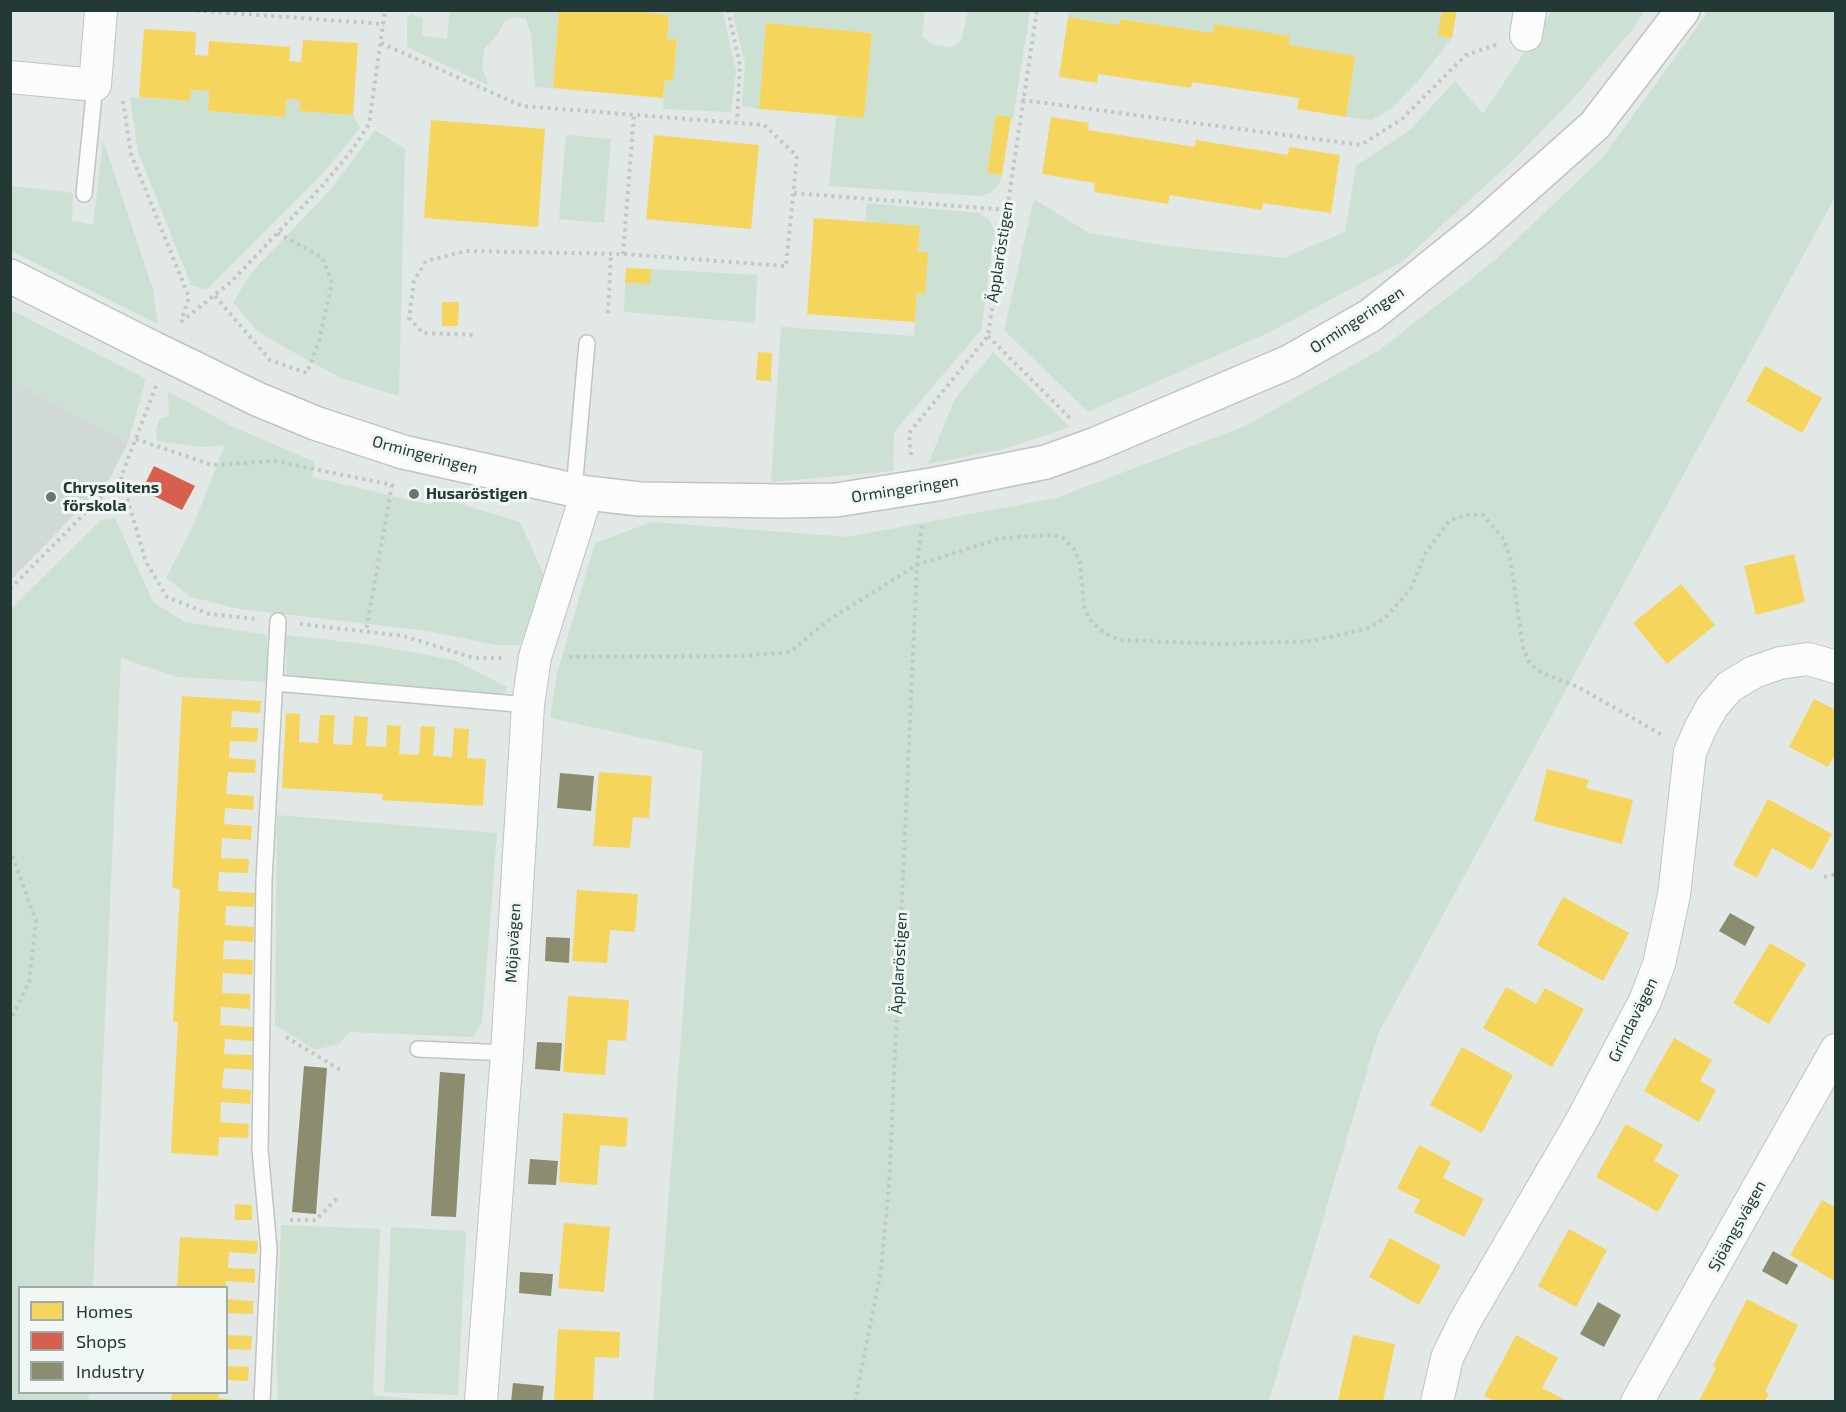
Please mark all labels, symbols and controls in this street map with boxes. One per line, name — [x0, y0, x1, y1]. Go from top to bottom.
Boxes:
street label: Äpplaröstigen — [983, 200, 1017, 304]
street label: Ormingeringen — [1306, 282, 1408, 358]
street label: Ormingeringen — [370, 432, 480, 478]
street label: Ormingeringen — [850, 471, 960, 507]
place label: Chrysolitens förskola — [63, 478, 159, 516]
place label: Husaröstigen — [426, 484, 528, 504]
marker: Husaröstigen — [407, 487, 421, 501]
marker: Chrysolitens förskola — [44, 490, 58, 504]
street label: Möjavägen — [501, 903, 525, 983]
street label: Äpplaröstigen — [887, 911, 911, 1015]
street label: Grindavägen — [1604, 975, 1662, 1065]
street label: Sjöängsvägen — [1704, 1177, 1770, 1275]
legend — [18, 1286, 228, 1394]
text: Homes — [76, 1300, 133, 1322]
text: Shops — [76, 1330, 126, 1352]
text: Industry — [76, 1360, 145, 1382]

